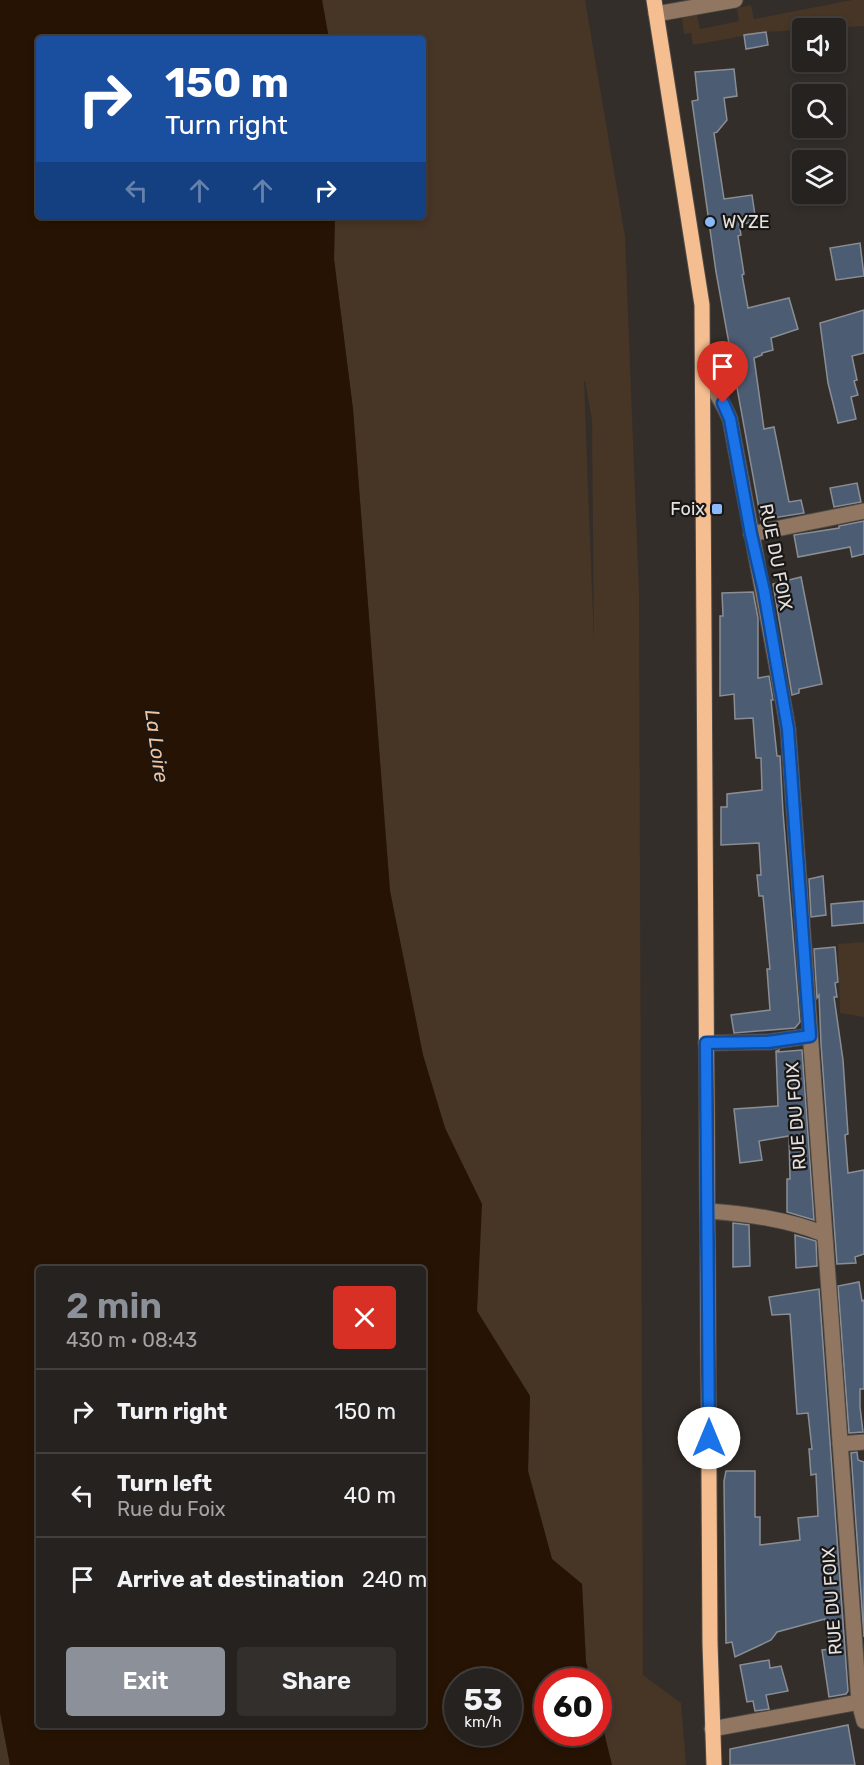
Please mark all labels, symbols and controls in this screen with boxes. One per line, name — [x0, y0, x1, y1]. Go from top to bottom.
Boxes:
map controls — [792, 18, 846, 204]
button: sound — [792, 18, 846, 72]
text: 150 m — [165, 58, 289, 108]
icon: right — [66, 60, 144, 138]
button: search — [792, 84, 846, 138]
text: Turn right — [165, 109, 288, 141]
button: layers — [792, 150, 846, 204]
icon: left — [120, 174, 153, 207]
icon: ahead — [183, 174, 216, 207]
icon: ahead — [246, 174, 279, 207]
icon: right — [309, 174, 342, 207]
place label: WYZE — [722, 211, 770, 233]
marker: WYZE — [703, 215, 717, 229]
pin — [697, 341, 748, 403]
icon: arrive — [706, 350, 739, 383]
place label: Foix — [670, 498, 705, 520]
marker: Foix — [710, 502, 724, 516]
street label: RUE DU FOIX — [755, 502, 797, 612]
water label: La Loire — [140, 708, 174, 784]
street label: RUE DU FOIX — [781, 1061, 811, 1171]
text: 2 min — [66, 1284, 162, 1327]
button: close — [333, 1286, 396, 1349]
text: 430 m · 08:43 — [66, 1328, 197, 1352]
icon: right — [66, 1395, 99, 1428]
text: Turn right — [117, 1398, 227, 1425]
text: 150 m — [335, 1398, 396, 1425]
position arrow — [677, 1406, 741, 1470]
text: Turn left — [117, 1470, 212, 1497]
icon: left — [66, 1479, 99, 1512]
text: 40 m — [343, 1482, 396, 1509]
text: Rue du Foix — [117, 1497, 226, 1521]
street label: RUE DU FOIX — [817, 1546, 847, 1656]
icon: arrive — [66, 1563, 99, 1596]
text: Arrive at destination — [117, 1566, 344, 1593]
text: 240 m — [362, 1566, 427, 1593]
button: Exit — [66, 1647, 225, 1716]
button: Share — [237, 1647, 396, 1716]
speed limit sign: 60 — [534, 1668, 612, 1746]
text: 53 — [463, 1682, 503, 1718]
text: km/h — [464, 1713, 502, 1731]

